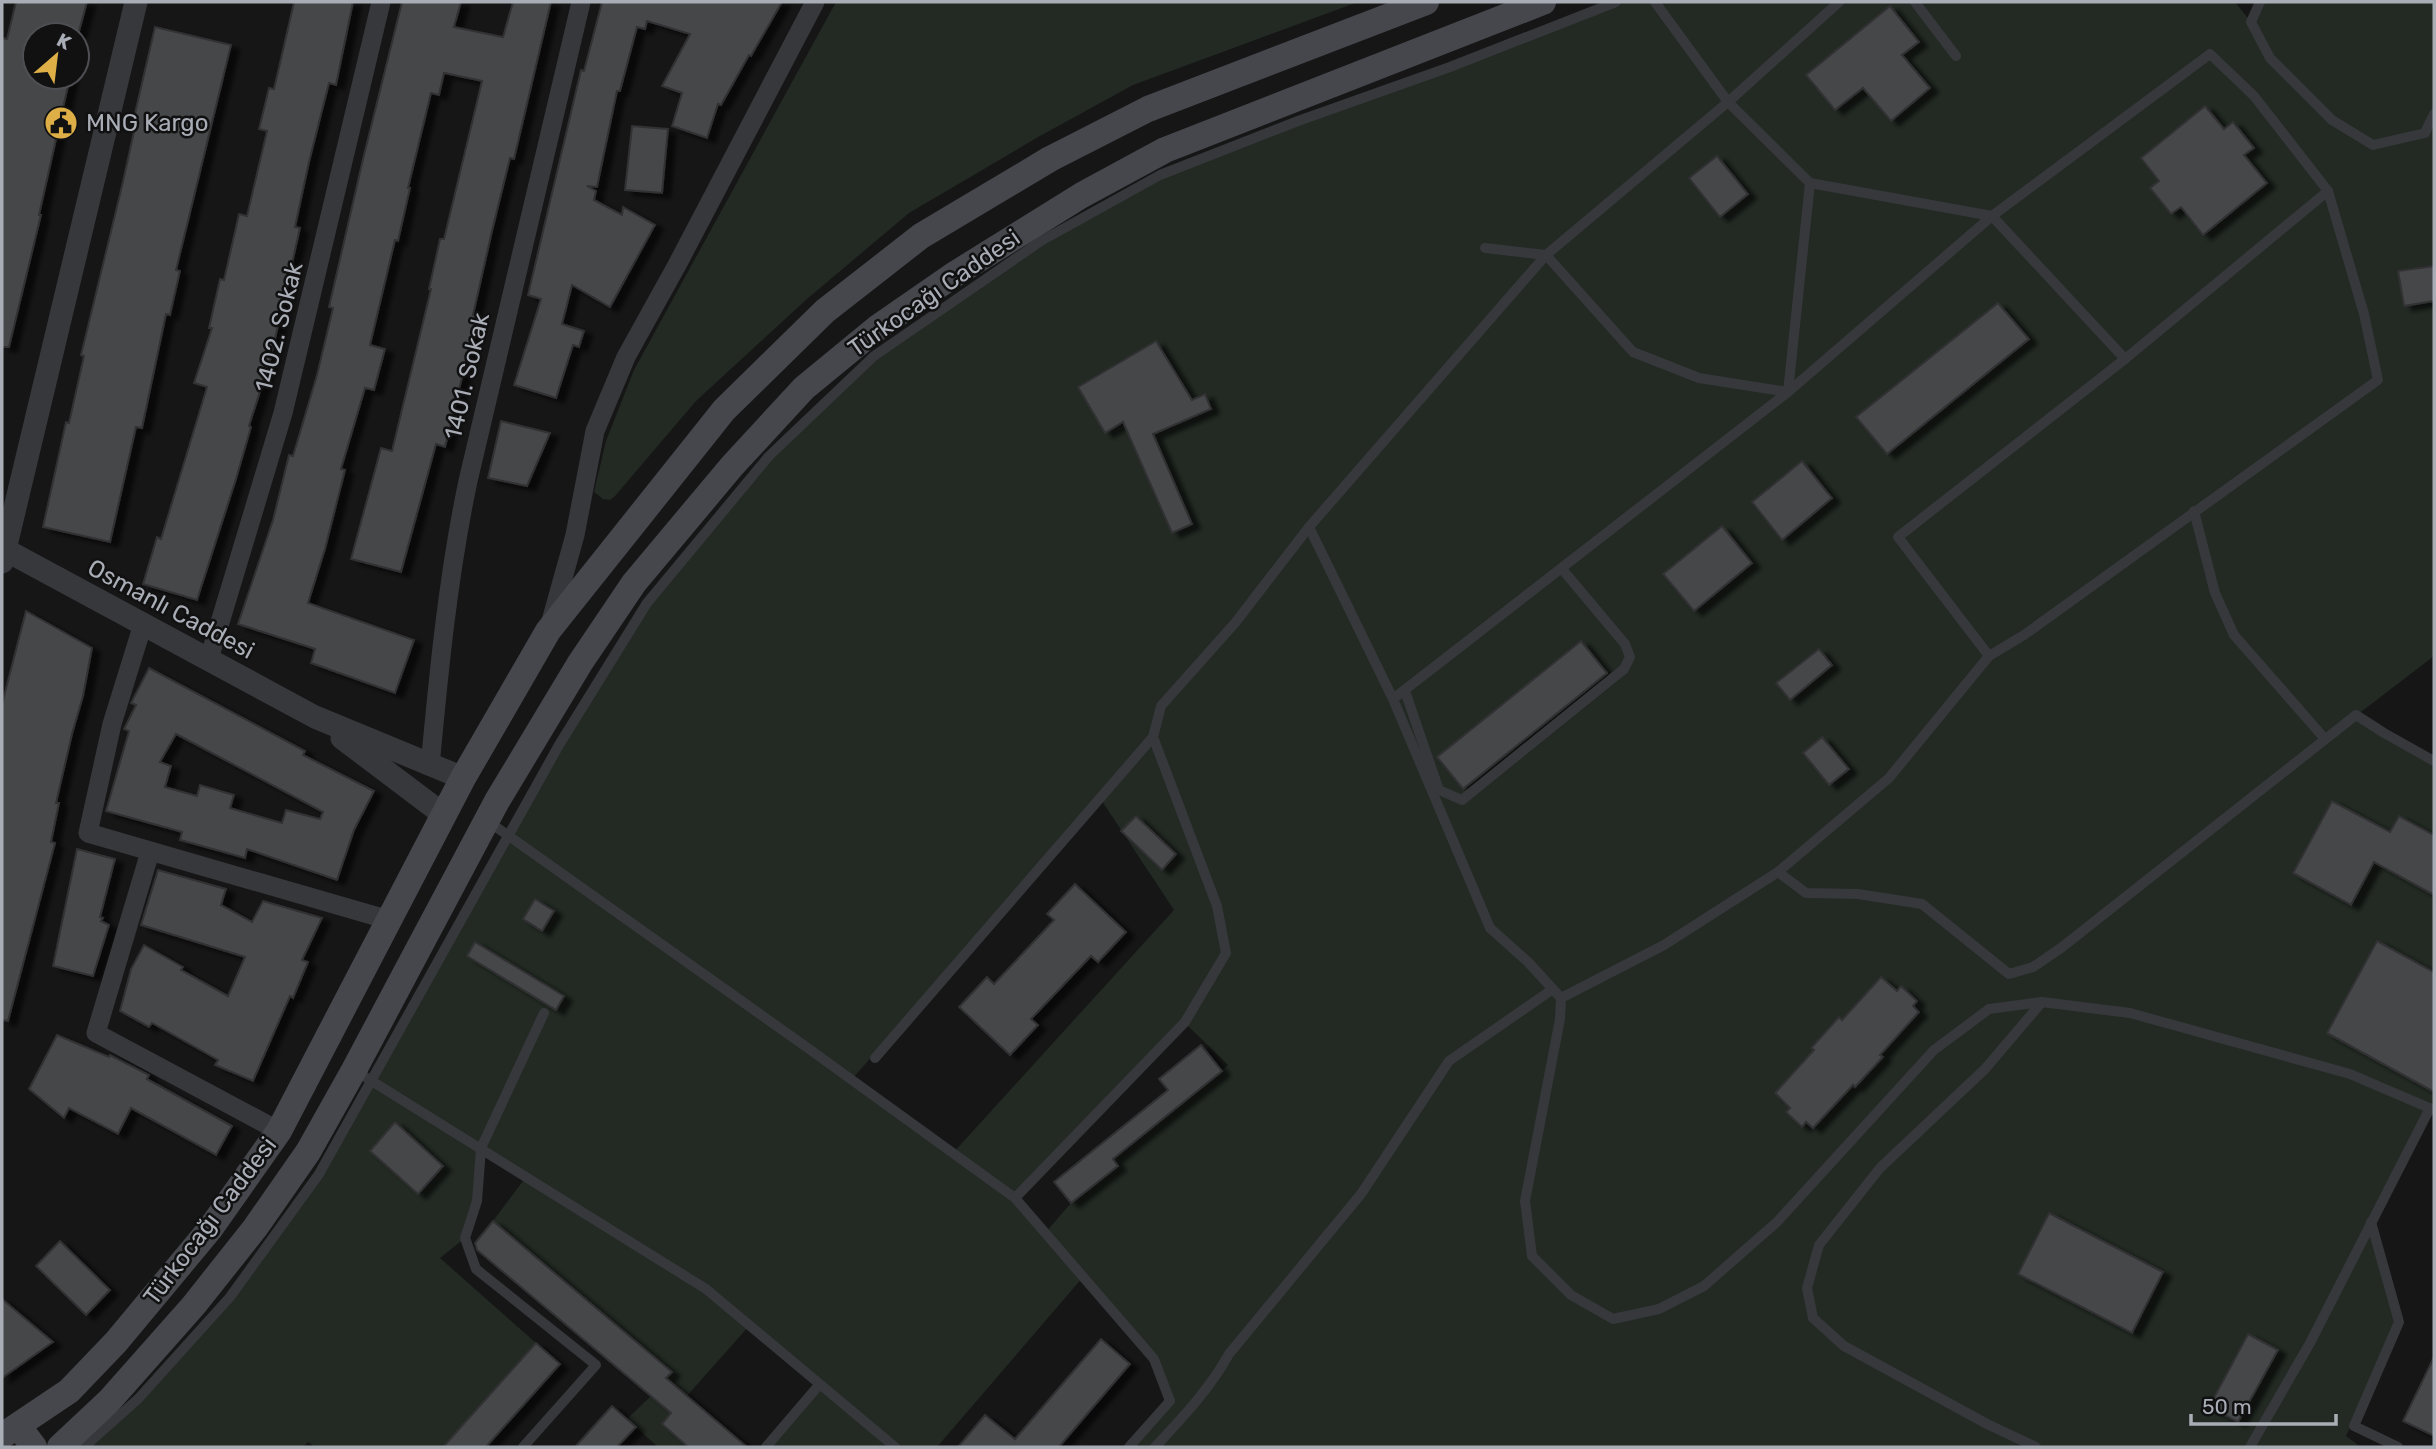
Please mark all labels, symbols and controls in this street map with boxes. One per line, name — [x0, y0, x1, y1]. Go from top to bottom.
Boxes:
north arrow — [21, 21, 91, 91]
text: K — [53, 28, 75, 55]
public building icon: MNG Kargo — [42, 104, 80, 142]
place label: MNG Kargo — [86, 109, 208, 137]
street label: Türkocağı Caddesi — [843, 223, 1025, 363]
street label: 1402. Sokak — [249, 259, 309, 395]
street label: 1401. Sokak — [439, 309, 495, 442]
street label: Osmanlı Caddesi — [83, 553, 259, 665]
street label: Türkocağı Caddesi — [138, 1132, 282, 1310]
scale bar — [2191, 1382, 2336, 1426]
text: 50 m — [2202, 1394, 2252, 1419]

